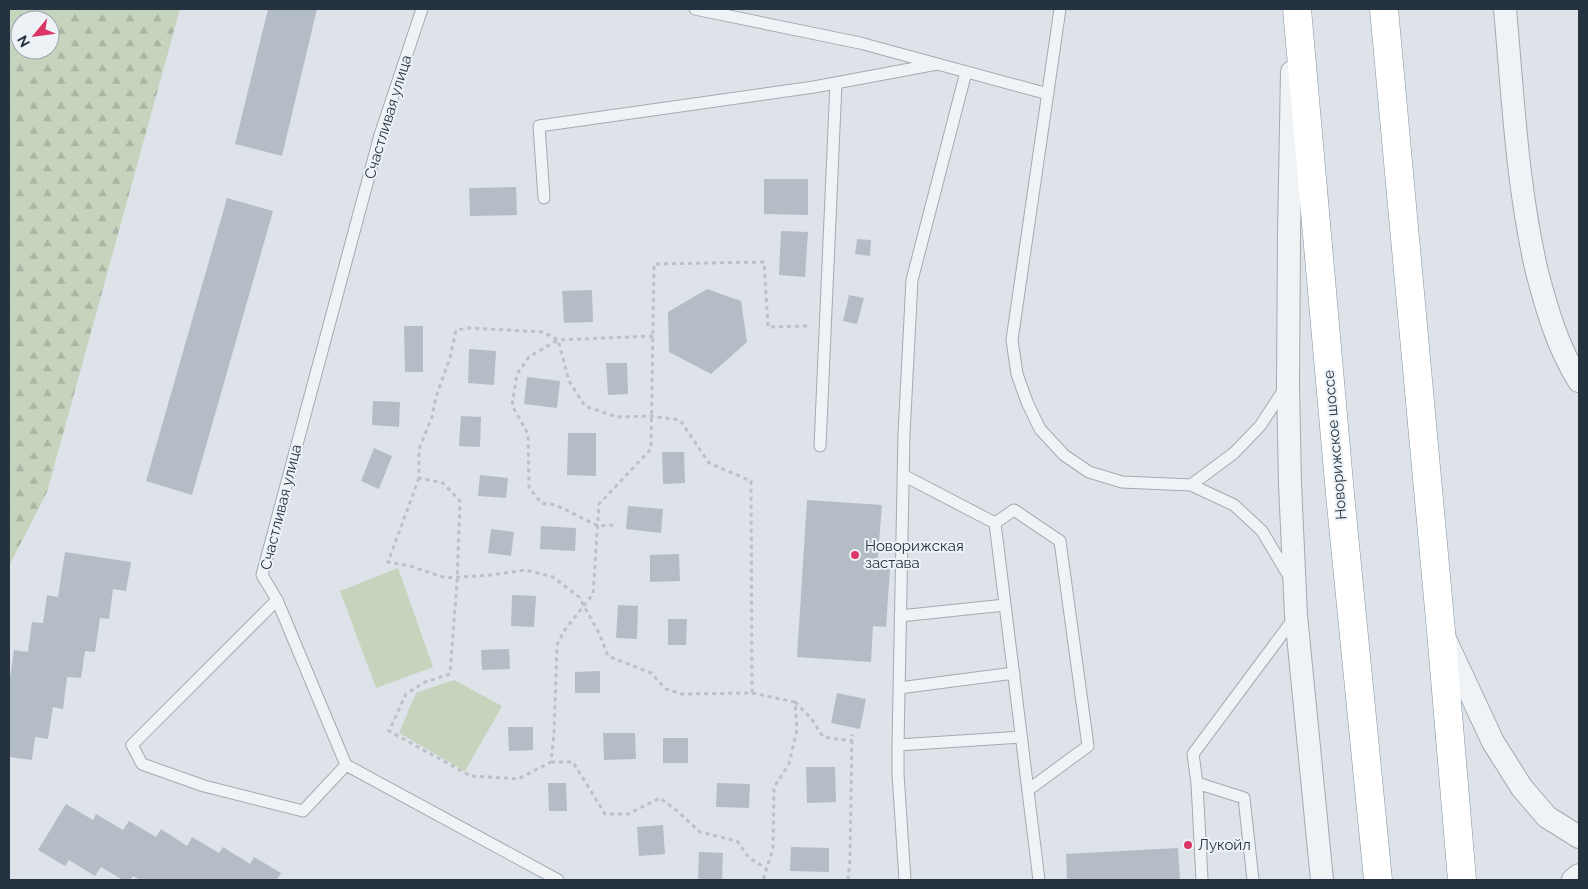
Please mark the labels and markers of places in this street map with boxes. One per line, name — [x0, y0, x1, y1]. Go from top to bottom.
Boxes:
place label: Новорижская застава — [865, 537, 964, 572]
marker: Новорижская застава — [849, 549, 861, 561]
place label: Лукойл — [1198, 836, 1251, 854]
marker: Лукойл — [1182, 839, 1194, 851]

